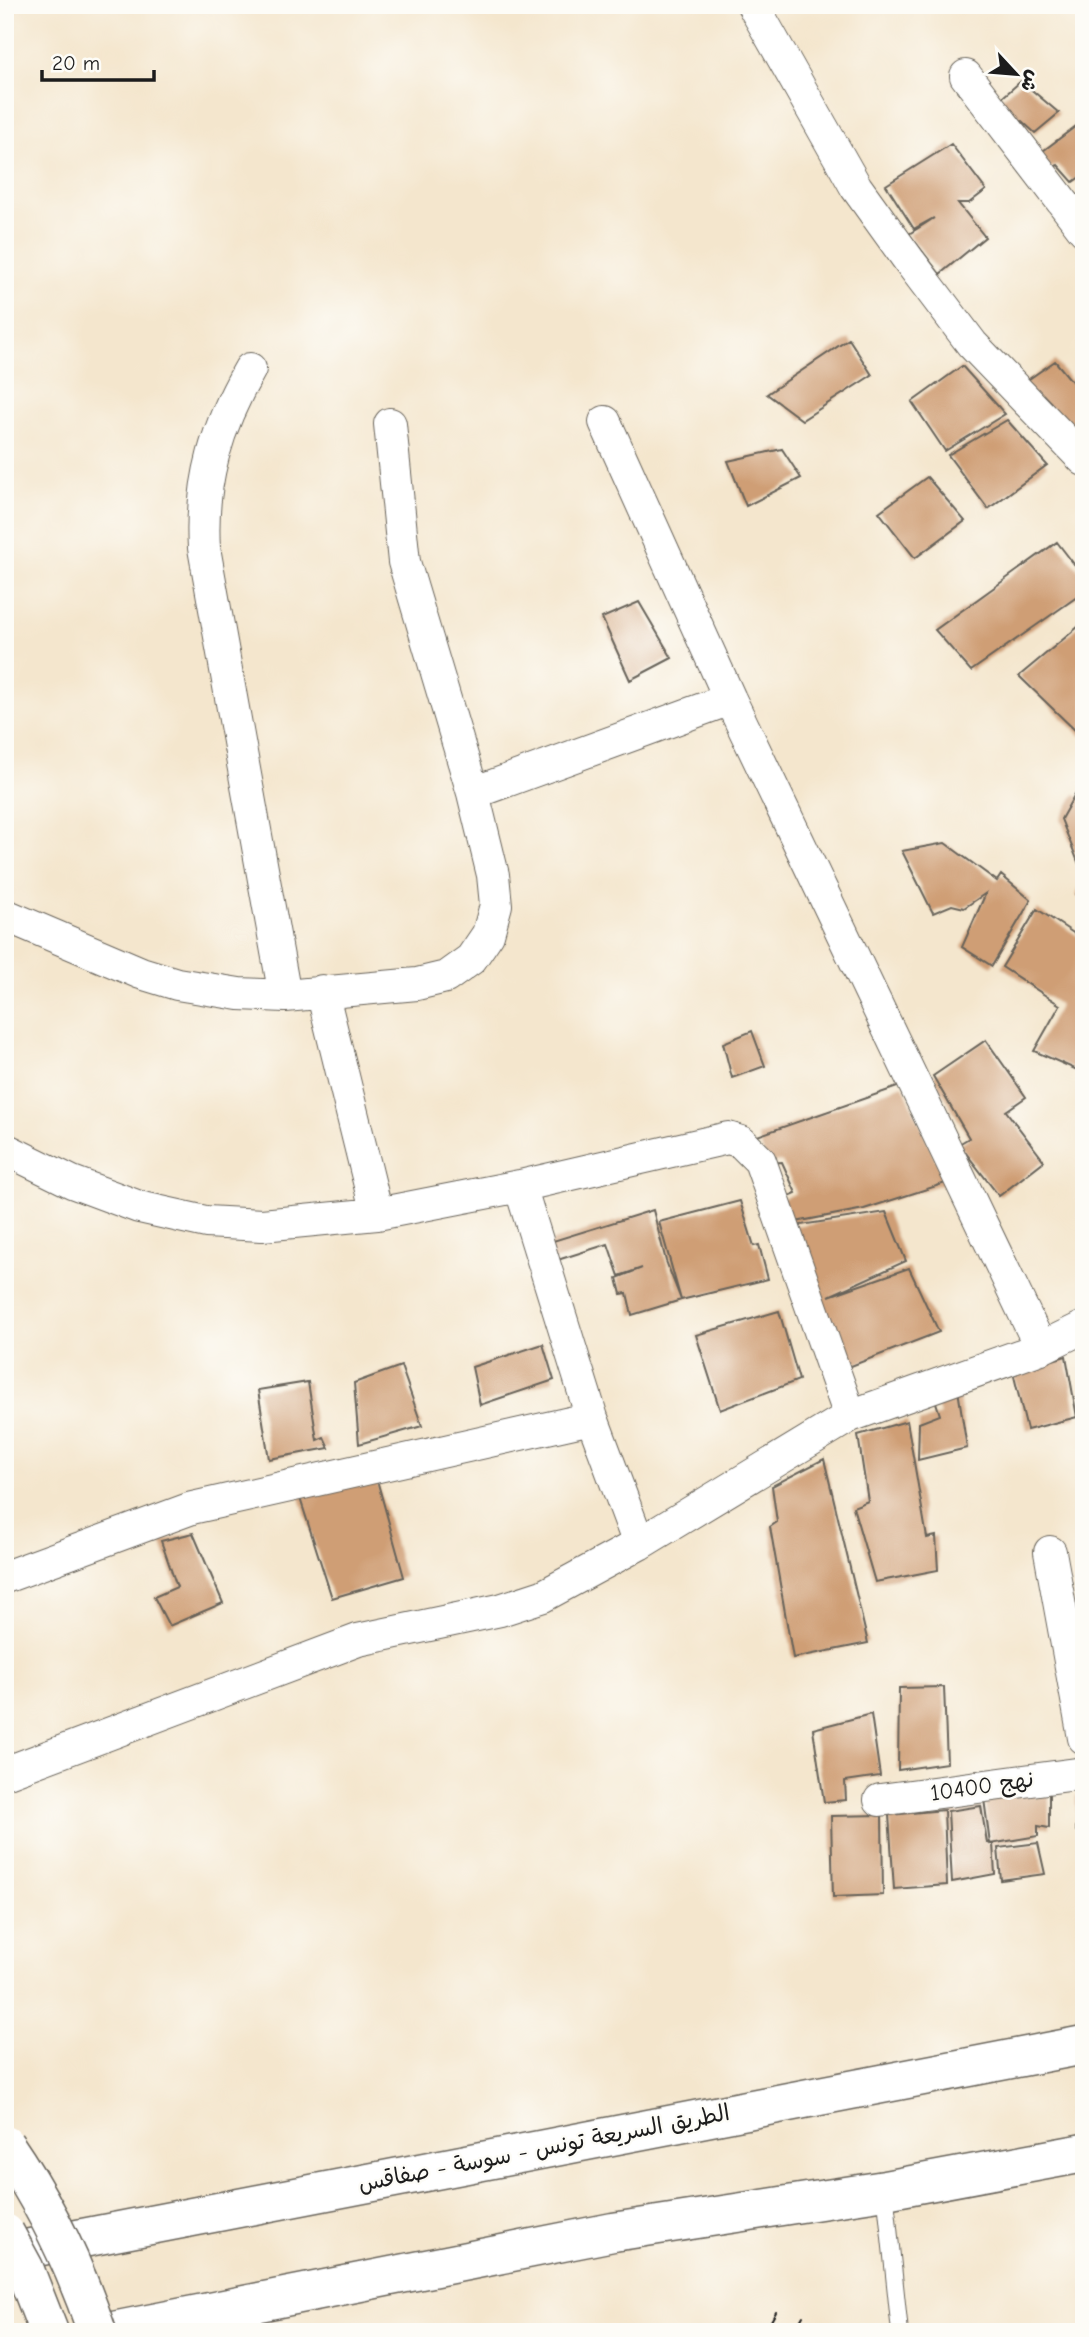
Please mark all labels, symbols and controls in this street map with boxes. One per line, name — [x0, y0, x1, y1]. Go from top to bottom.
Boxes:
scale bar — [42, 38, 154, 82]
north arrow — [981, 38, 1050, 108]
text: 20 m — [52, 51, 100, 75]
text: ش — [1016, 67, 1045, 95]
street label: نهج 10400 — [929, 1765, 1036, 1809]
street label: الطريق السريعة تونس - سوسة - صفاقس — [356, 2099, 732, 2197]

